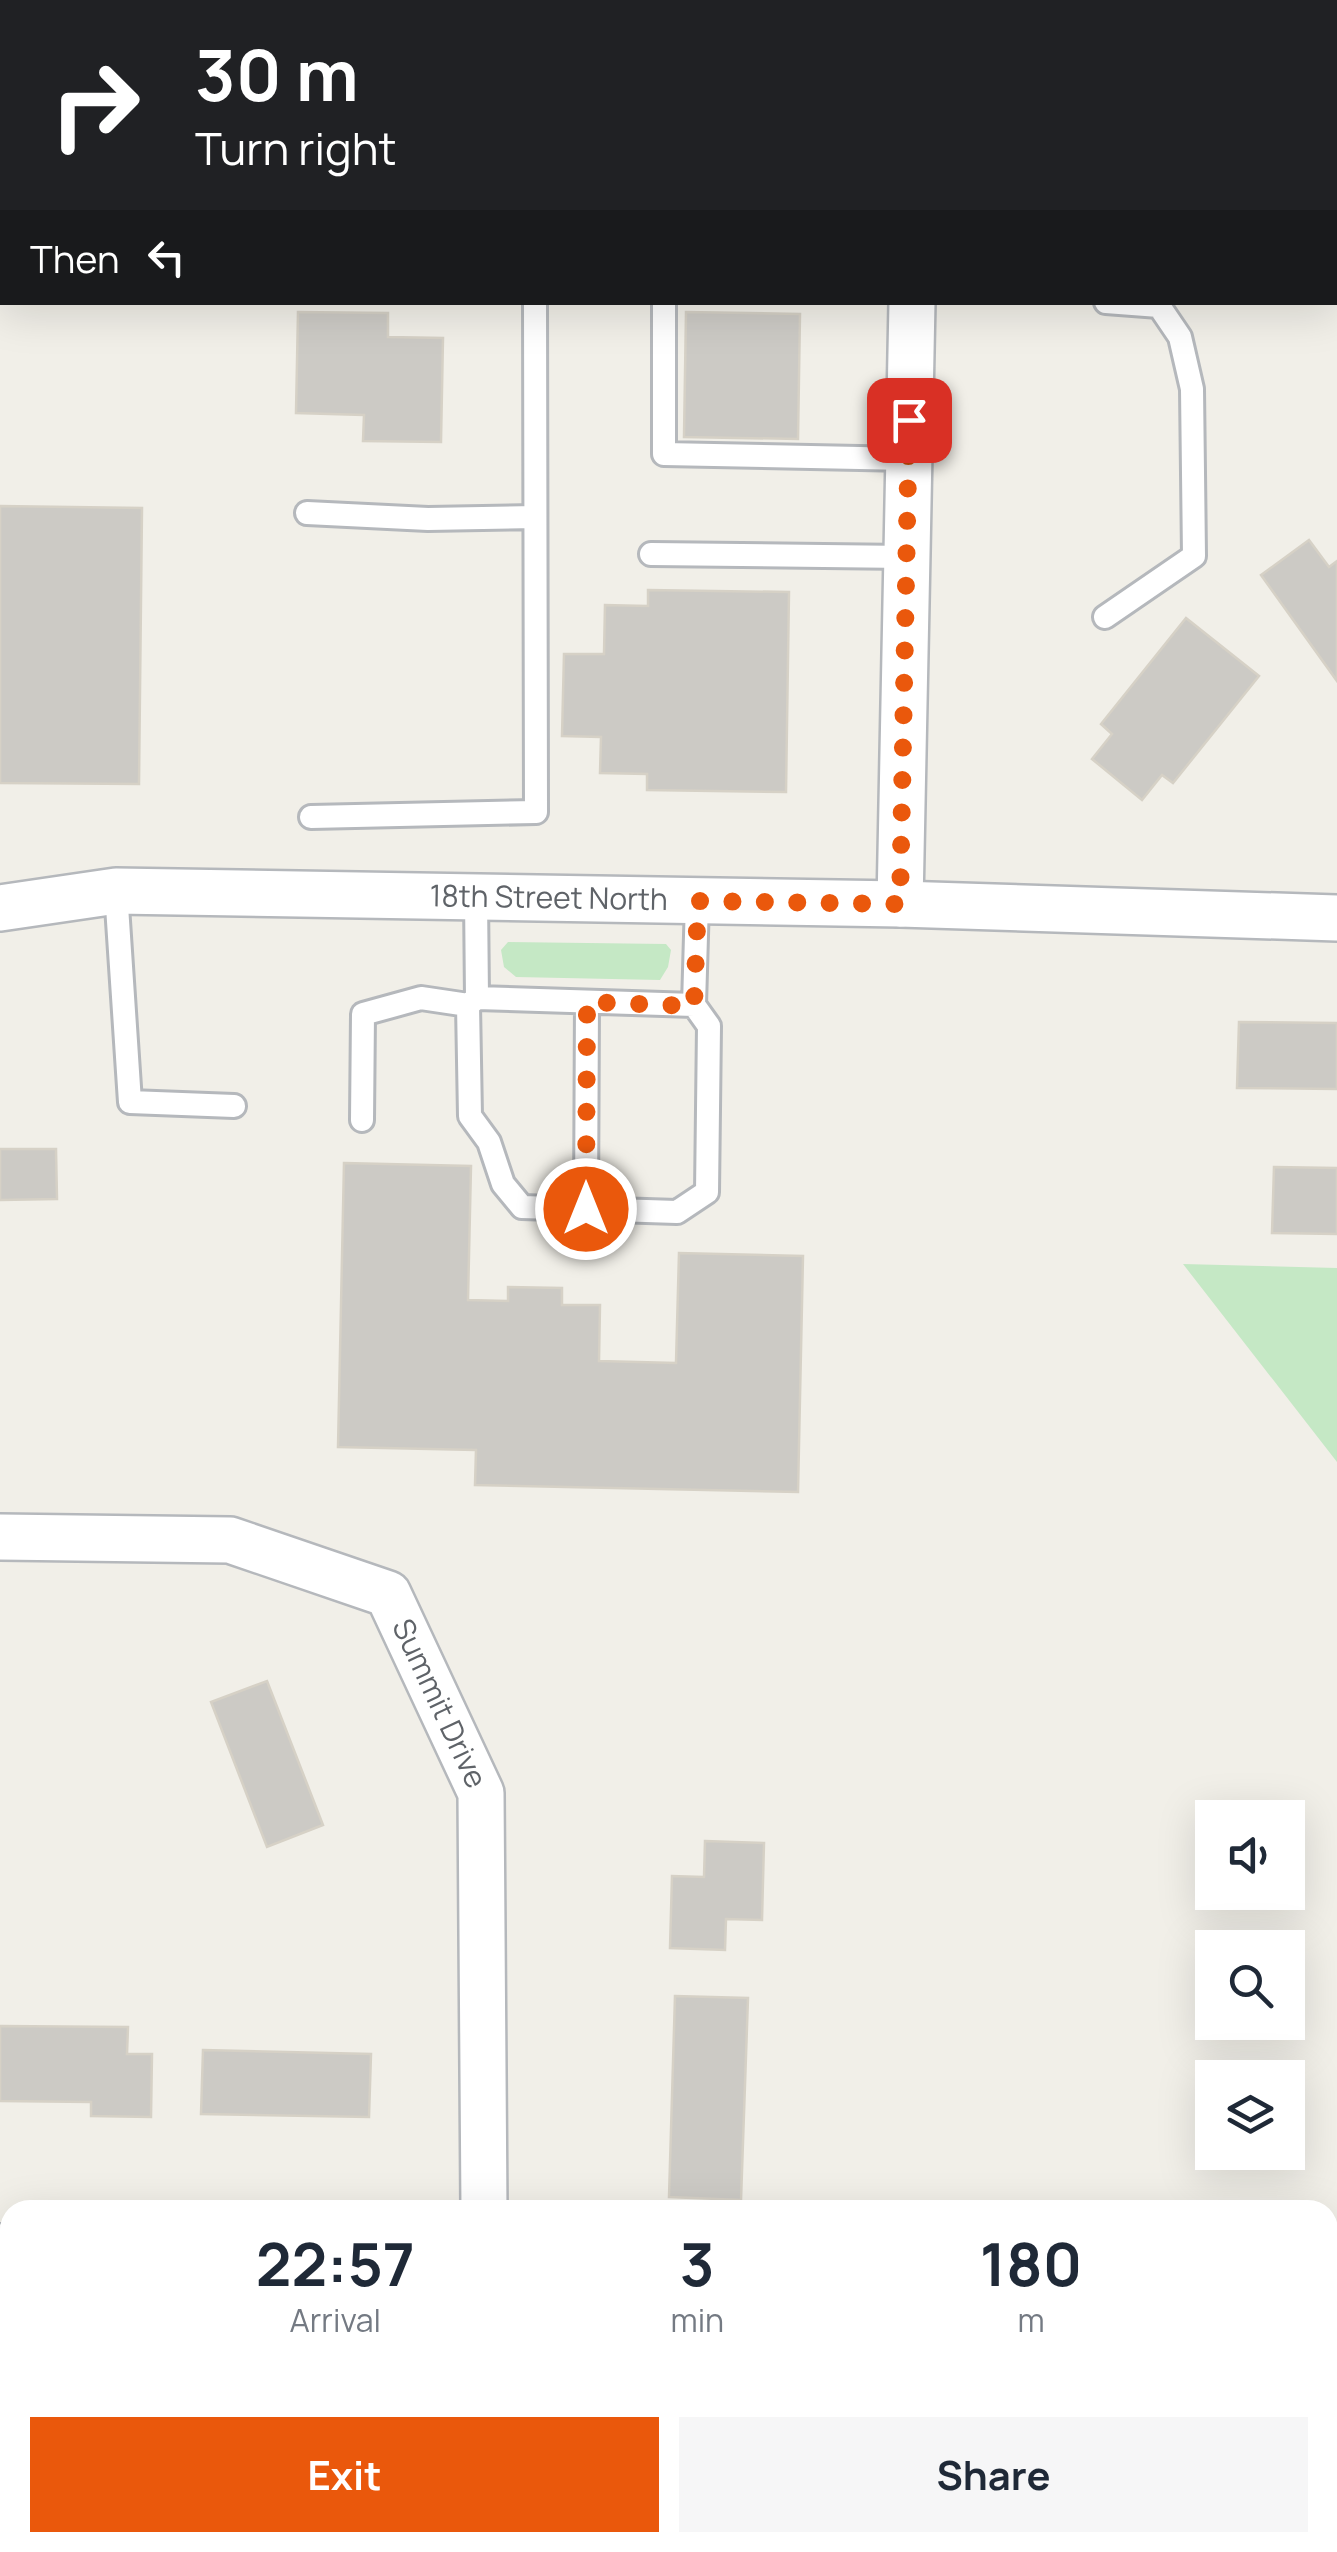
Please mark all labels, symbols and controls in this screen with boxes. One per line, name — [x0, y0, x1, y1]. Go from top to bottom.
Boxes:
text: 30 m — [195, 26, 359, 122]
icon: right — [30, 40, 160, 170]
text: Turn right — [195, 117, 396, 179]
icon: left — [139, 230, 194, 285]
text: Then — [30, 232, 119, 284]
pin — [867, 378, 952, 463]
icon: arrive — [882, 393, 937, 448]
street label: 18th Street North — [429, 874, 668, 919]
position arrow — [534, 1157, 638, 1261]
street label: Summit Drive — [383, 1612, 498, 1794]
map controls — [1195, 1800, 1305, 2170]
button: sound — [1195, 1800, 1305, 1910]
button: search — [1195, 1930, 1305, 2040]
button: layers — [1195, 2060, 1305, 2170]
text: 22:57 — [256, 2222, 415, 2304]
text: 3 — [680, 2222, 715, 2304]
text: 180 — [980, 2222, 1082, 2304]
text: Arrival — [290, 2298, 381, 2342]
text: min — [671, 2298, 724, 2342]
text: m — [1017, 2298, 1045, 2342]
button: Exit — [30, 2417, 659, 2532]
button: Share — [679, 2417, 1308, 2532]

